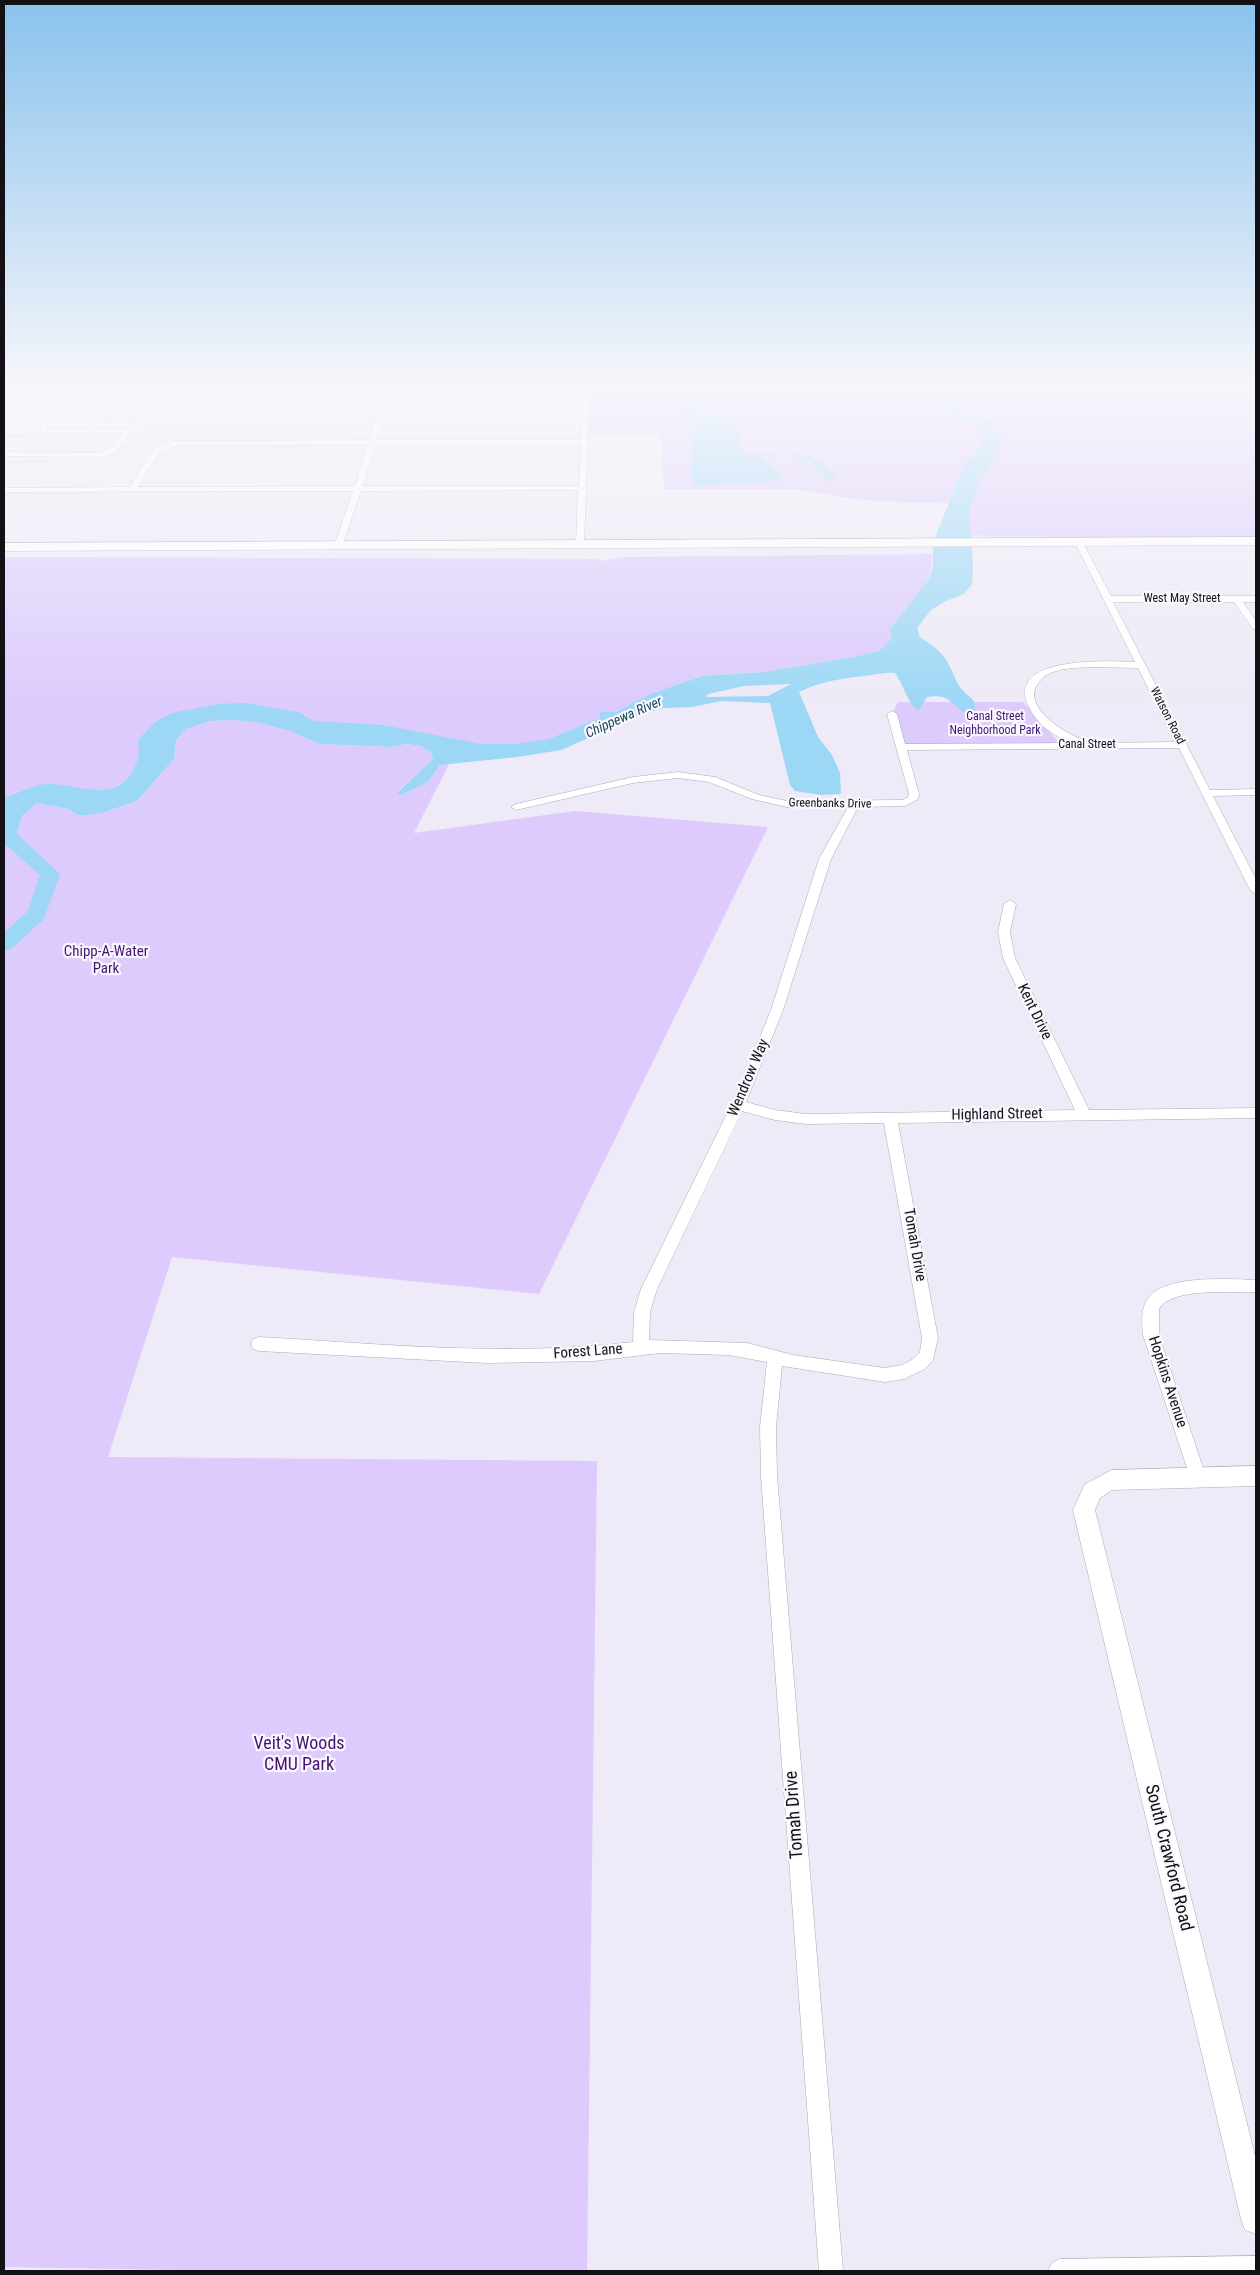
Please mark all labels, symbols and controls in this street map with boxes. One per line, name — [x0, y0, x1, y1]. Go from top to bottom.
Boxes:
street label: West May Street — [1144, 592, 1220, 606]
street label: Watson Road — [1146, 685, 1188, 747]
water label: Chippewa River — [583, 694, 665, 742]
park label: Canal Street Neighborhood Park — [949, 710, 1041, 738]
street label: Canal Street — [1058, 738, 1116, 752]
street label: Greenbanks Drive — [789, 796, 871, 812]
park label: Chipp-A-Water Park — [64, 943, 148, 978]
street label: Kent Drive — [1013, 981, 1055, 1043]
street label: Wendrow Way — [725, 1036, 773, 1120]
street label: Highland Street — [951, 1105, 1043, 1125]
street label: Tomah Drive — [899, 1207, 929, 1283]
street label: Hopkins Avenue — [1144, 1334, 1190, 1430]
street label: Forest Lane — [553, 1341, 623, 1363]
park label: Veit's Woods CMU Park — [253, 1733, 345, 1776]
street label: Tomah Drive — [781, 1770, 809, 1860]
street label: South Crawford Road — [1139, 1783, 1197, 1933]

